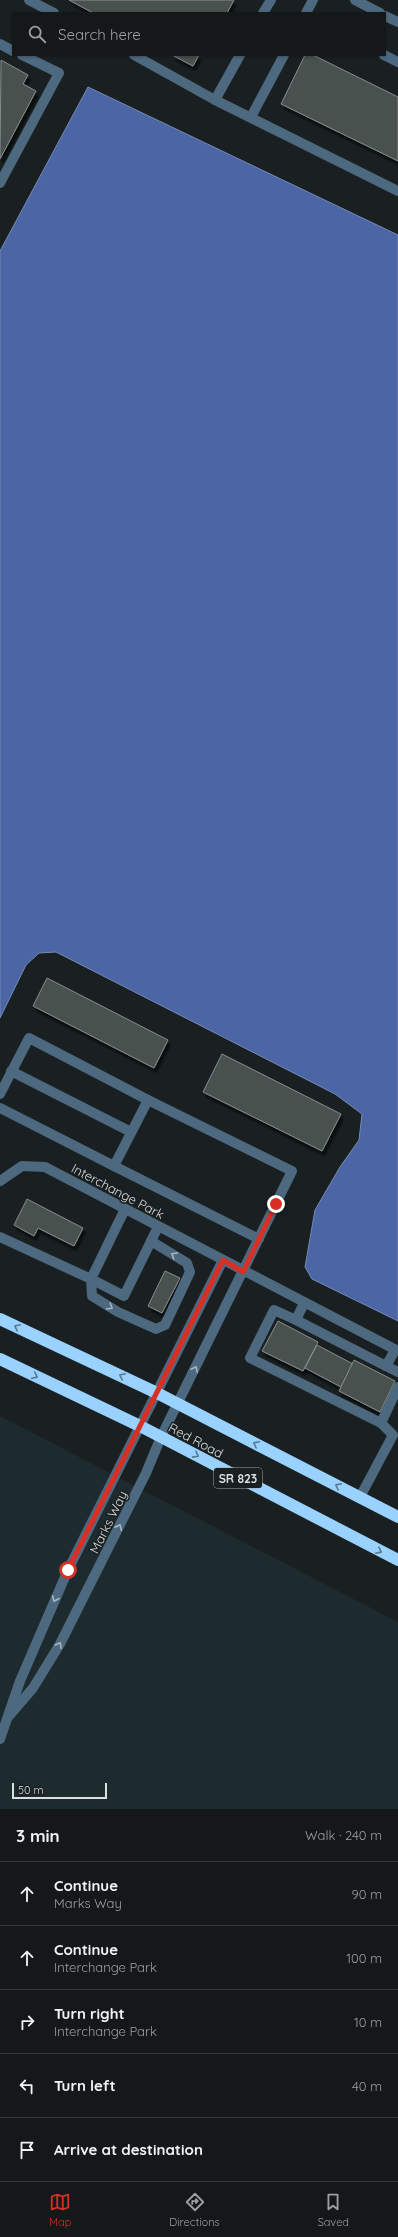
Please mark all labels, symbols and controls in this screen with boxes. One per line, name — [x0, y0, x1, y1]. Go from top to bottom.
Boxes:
search box — [12, 12, 386, 56]
icon: search — [26, 23, 48, 45]
text: Search here — [58, 25, 141, 44]
street label: Interchange Park — [69, 1160, 167, 1222]
route end — [267, 1195, 285, 1213]
one-way arrow — [171, 1253, 178, 1260]
one-way arrow — [106, 1303, 113, 1310]
one-way arrow — [14, 1324, 21, 1332]
one-way arrow — [190, 1365, 198, 1373]
one-way arrow — [31, 1371, 38, 1379]
one-way arrow — [119, 1373, 126, 1381]
street label: Red Road — [166, 1419, 226, 1461]
one-way arrow — [253, 1441, 260, 1449]
one-way arrow — [191, 1451, 199, 1458]
road number: SR 823 — [214, 1468, 262, 1488]
one-way arrow — [335, 1483, 343, 1491]
street label: Marks Way — [86, 1488, 130, 1556]
one-way arrow — [115, 1524, 122, 1531]
one-way arrow — [375, 1546, 382, 1553]
route start — [59, 1561, 77, 1579]
one-way arrow — [52, 1595, 60, 1603]
one-way arrow — [54, 1642, 61, 1649]
scale bar — [12, 1781, 107, 1800]
text: 50 m — [18, 1783, 44, 1797]
text: 3 min — [16, 1825, 60, 1846]
text: Walk · 240 m — [305, 1827, 382, 1843]
text: Continue — [54, 1876, 118, 1895]
icon: ahead — [16, 1883, 38, 1905]
text: 90 m — [352, 1886, 382, 1902]
text: Marks Way — [54, 1895, 122, 1911]
text: Continue — [54, 1940, 118, 1959]
icon: ahead — [16, 1947, 38, 1969]
text: 100 m — [346, 1950, 382, 1966]
text: Interchange Park — [54, 1959, 157, 1975]
text: Turn right — [54, 2004, 125, 2023]
icon: right — [16, 2011, 38, 2033]
text: 10 m — [354, 2014, 382, 2030]
text: Interchange Park — [54, 2023, 157, 2039]
icon: left — [16, 2075, 38, 2097]
text: Turn left — [54, 2076, 116, 2095]
text: 40 m — [352, 2078, 382, 2094]
icon: arrive — [16, 2139, 38, 2161]
text: Arrive at destination — [54, 2140, 203, 2159]
tab: Map — [49, 2191, 71, 2229]
tab: Directions — [169, 2191, 220, 2229]
tab: Saved — [318, 2191, 349, 2229]

